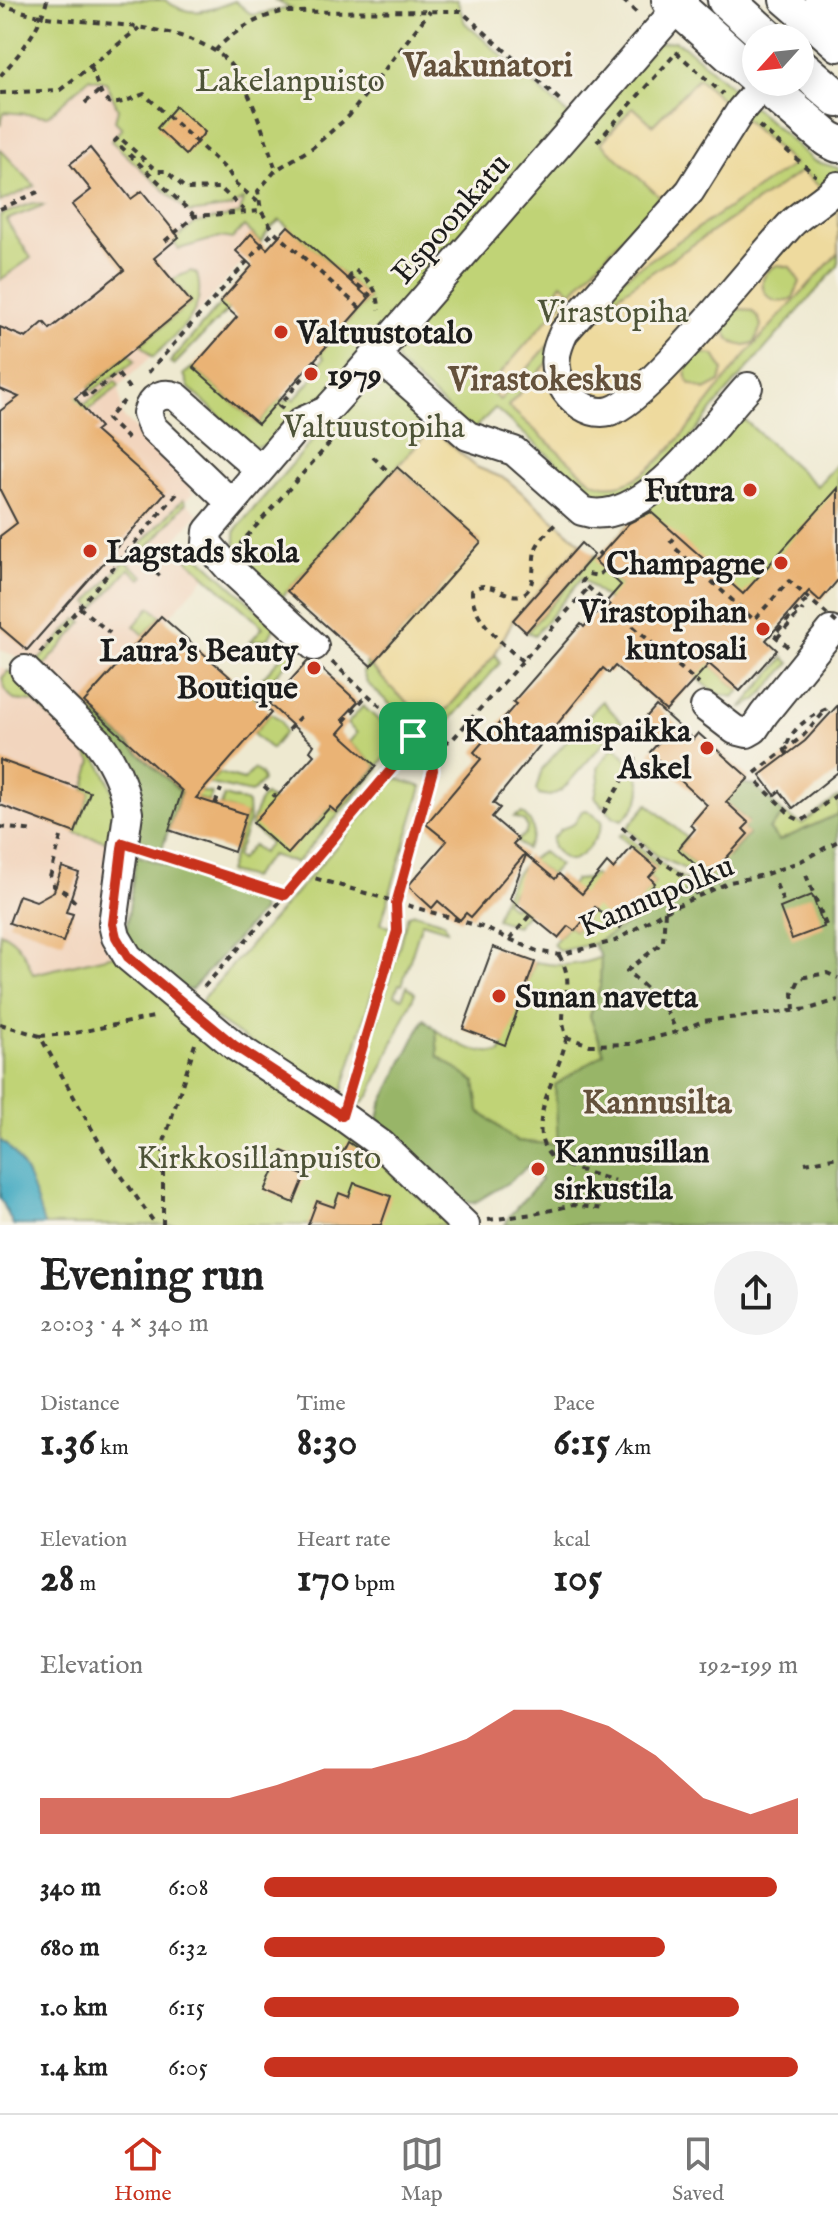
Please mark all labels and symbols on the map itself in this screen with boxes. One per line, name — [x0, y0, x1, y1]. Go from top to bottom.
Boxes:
north arrow — [742, 24, 814, 96]
district label: Vaakunatori — [402, 45, 573, 88]
park label: Lakelanpuisto — [195, 62, 385, 103]
street label: Espoonkatu — [384, 146, 520, 294]
park label: Virastopiha — [536, 293, 689, 334]
place label: Valtuustotalo — [296, 314, 473, 355]
marker: Valtuustotalo — [272, 323, 290, 341]
place label: 1979 — [327, 356, 382, 397]
district label: Virastokeskus — [447, 359, 642, 402]
marker: 1979 — [302, 365, 320, 383]
park label: Valtuustopiha — [282, 408, 465, 449]
place label: Futura — [644, 472, 735, 513]
marker: Futura — [741, 481, 759, 499]
place label: Lagstads skola — [106, 533, 300, 574]
marker: Lagstads skola — [81, 542, 99, 560]
place label: Champagne — [606, 545, 765, 586]
marker: Champagne — [772, 554, 790, 572]
place label: Virastopihan kuntosali — [578, 593, 747, 671]
marker: Virastopihan kuntosali — [754, 620, 772, 638]
place label: Laura's Beauty Boutique — [99, 632, 299, 710]
marker: Laura's Beauty Boutique — [305, 659, 323, 677]
pin — [379, 702, 447, 770]
place label: Kohtaamispaikka Askel — [463, 712, 692, 790]
marker: Kohtaamispaikka Askel — [698, 739, 716, 757]
street label: Kannupolku — [573, 846, 741, 948]
place label: Sunan navetta — [515, 978, 699, 1019]
marker: Sunan navetta — [490, 987, 508, 1005]
district label: Kannusilta — [582, 1082, 733, 1125]
place label: Kannusillan sirkustila — [554, 1133, 710, 1211]
park label: Kirkkosillanpuisto — [137, 1139, 381, 1180]
marker: Kannusillan sirkustila — [529, 1160, 547, 1178]

